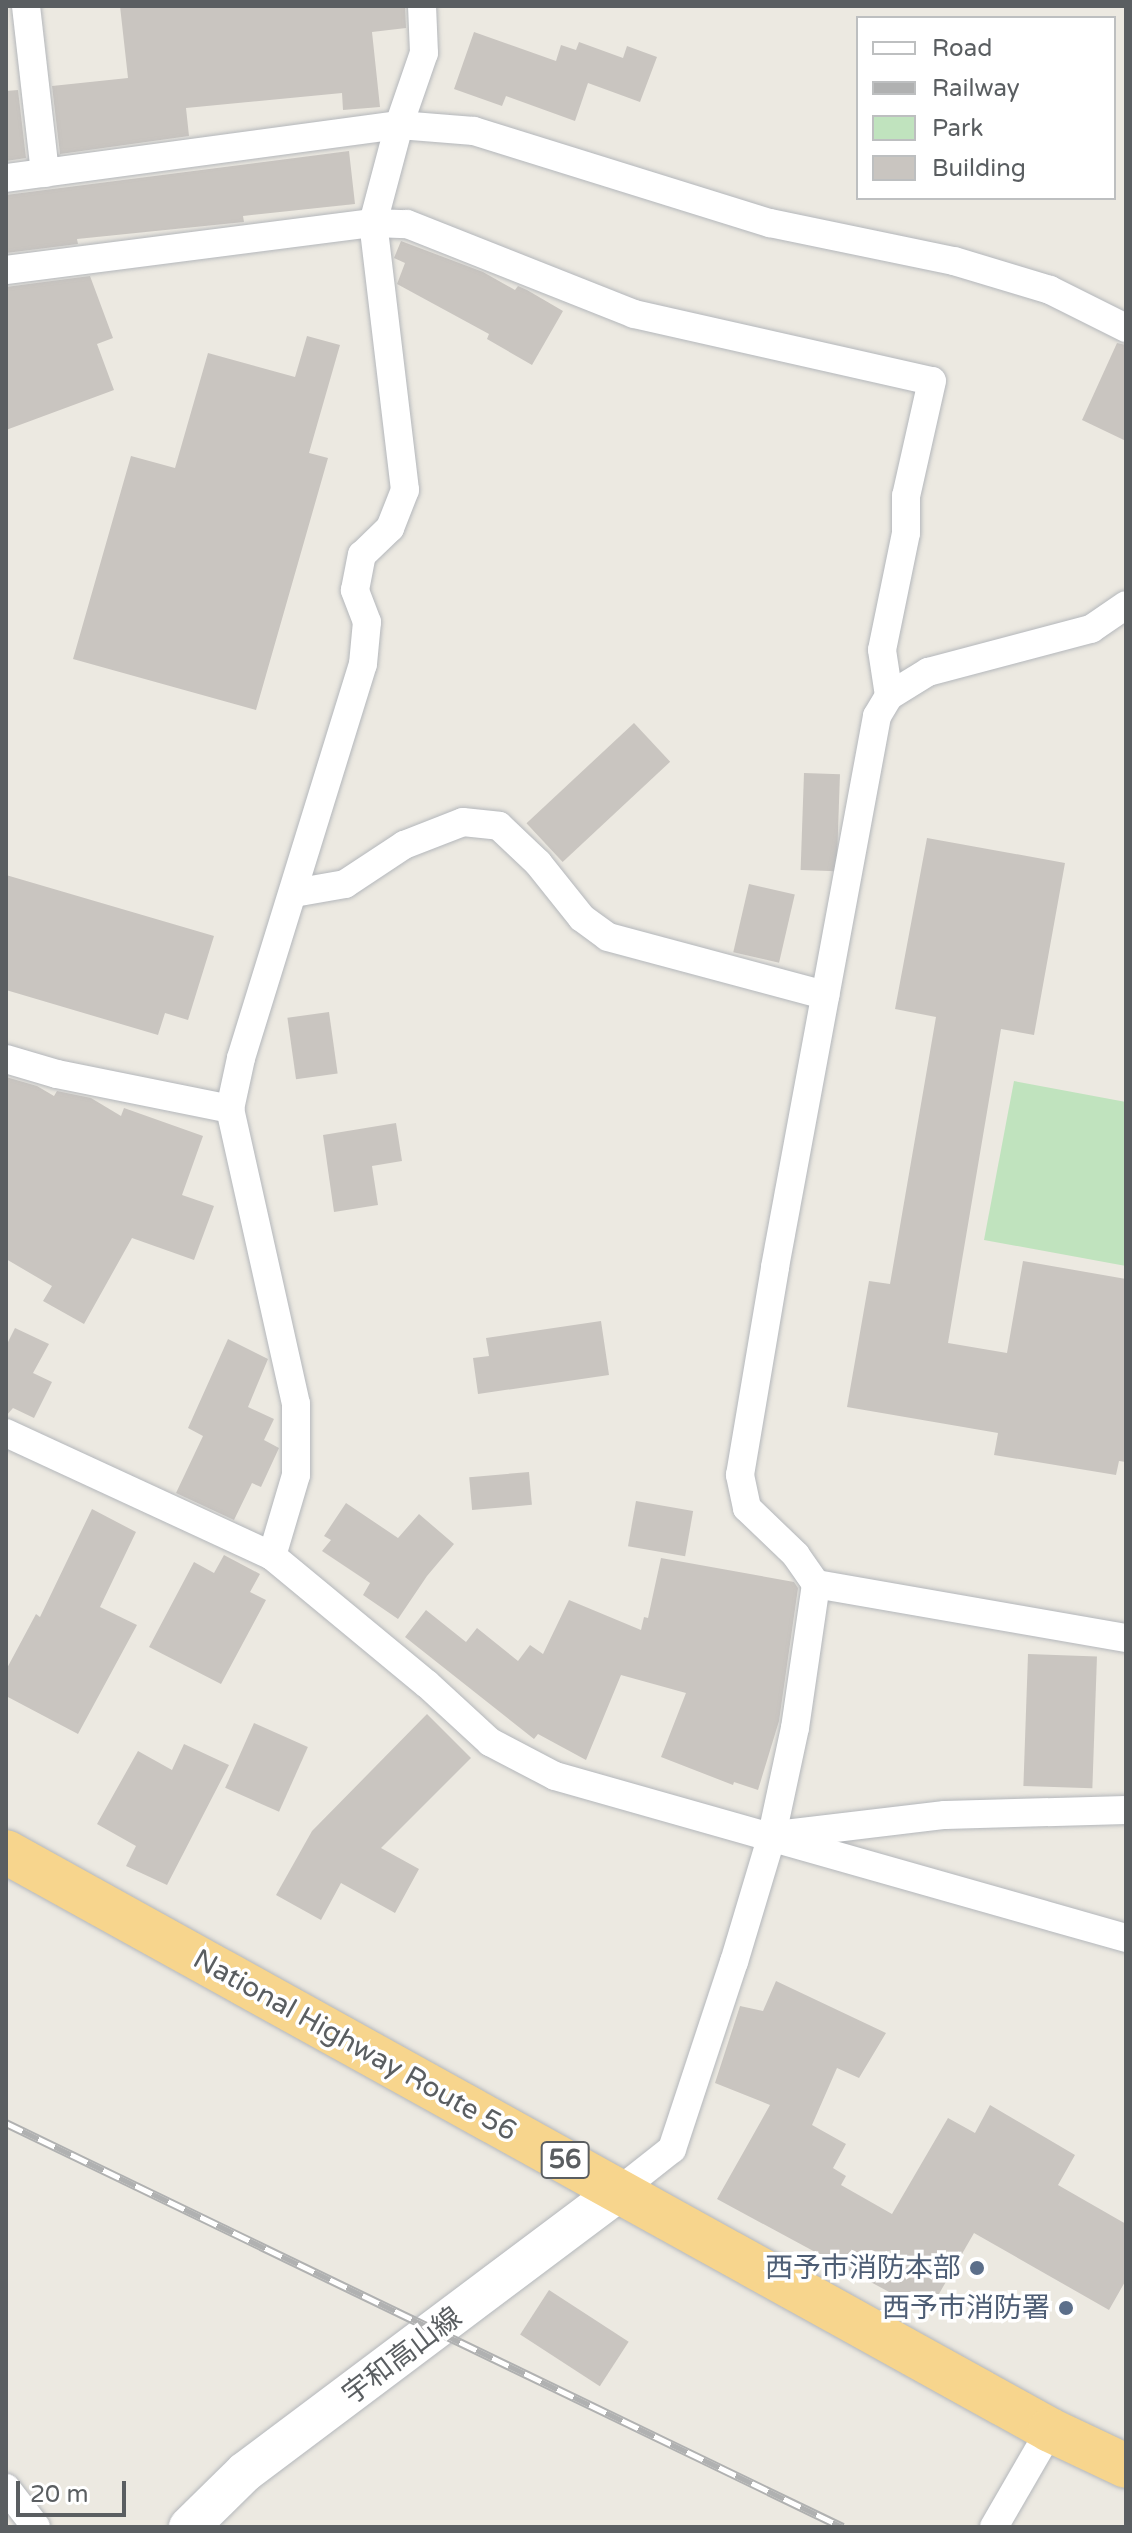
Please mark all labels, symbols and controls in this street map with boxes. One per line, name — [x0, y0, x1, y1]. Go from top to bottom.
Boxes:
legend — [856, 16, 1116, 200]
text: Road — [932, 34, 992, 63]
text: Railway — [932, 74, 1020, 103]
text: Park — [932, 114, 983, 143]
text: Building — [932, 154, 1026, 183]
street label: National Highway Route 56 — [187, 1942, 523, 2148]
road number: 56 — [539, 2138, 591, 2182]
place label: 西予市消防本部 — [765, 2251, 961, 2285]
marker: 西予市消防本部 — [968, 2259, 986, 2277]
place label: 西予市消防署 — [882, 2291, 1050, 2325]
marker: 西予市消防署 — [1057, 2299, 1075, 2317]
street label: 宇和高山線 — [336, 2300, 468, 2412]
scale bar — [20, 2465, 130, 2515]
text: 20 m — [30, 2480, 88, 2509]

